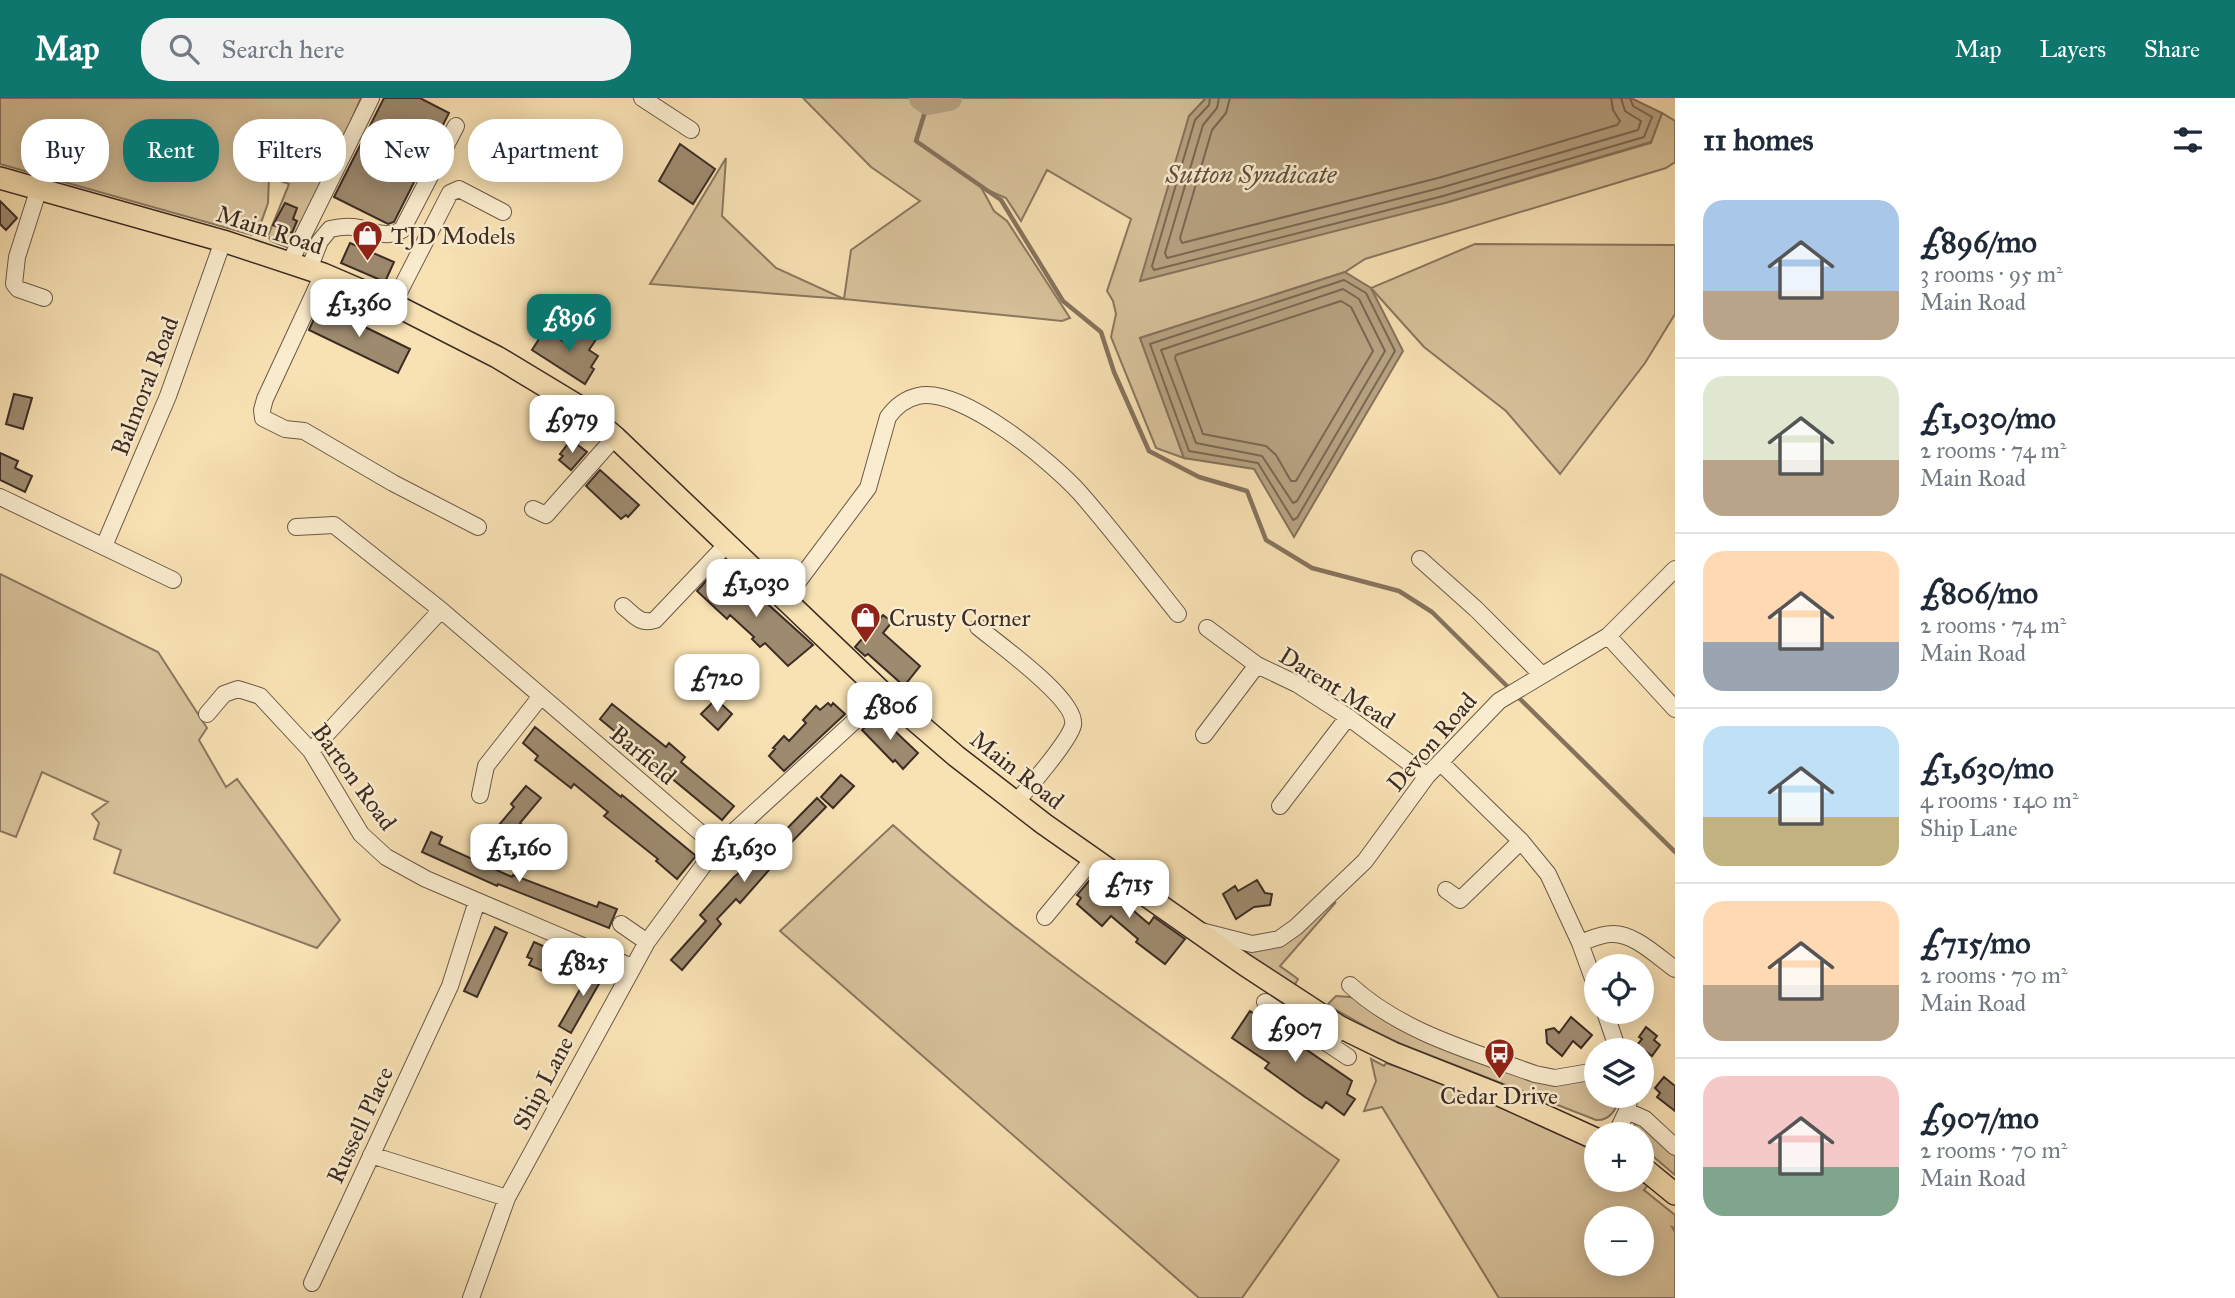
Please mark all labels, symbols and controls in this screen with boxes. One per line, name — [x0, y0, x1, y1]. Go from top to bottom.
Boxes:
search box — [141, 18, 631, 81]
text: Map — [35, 29, 99, 69]
icon: search — [165, 30, 203, 68]
text: Search here — [221, 33, 345, 65]
text: Map — [1955, 34, 2002, 64]
text: Layers — [2040, 34, 2106, 64]
text: Share — [2144, 34, 2200, 64]
chip: Buy — [21, 119, 109, 182]
chip: Rent — [123, 119, 219, 182]
chip: Filters — [233, 119, 346, 182]
chip: New — [360, 119, 454, 182]
chip: Apartment — [468, 119, 623, 182]
icon: filters — [2169, 121, 2207, 159]
text: 11 homes — [1703, 122, 1814, 158]
water label: Sutton Syndicate — [1165, 158, 1338, 190]
street label: Main Road — [213, 199, 327, 261]
shop icon: TJD Models — [351, 219, 385, 263]
place label: TJD Models — [391, 221, 515, 251]
text: £896/mo — [1920, 224, 2037, 260]
icon: home — [1759, 228, 1843, 312]
text: 3 rooms · 95 m² — [1920, 260, 2063, 288]
pin: £1,360 — [302, 280, 416, 339]
text: £1,360 — [326, 288, 392, 316]
text: Main Road — [1920, 288, 2026, 316]
pin: £896 — [528, 294, 610, 354]
text: £896 — [543, 303, 595, 331]
street label: Balmoral Road — [105, 312, 185, 460]
pin: £979 — [531, 396, 613, 455]
text: £1,030/mo — [1920, 400, 2056, 436]
text: £979 — [546, 404, 598, 432]
icon: home — [1759, 404, 1843, 488]
text: 2 rooms · 74 m² — [1920, 436, 2066, 464]
text: Main Road — [1920, 464, 2026, 492]
pin: £1,030 — [699, 560, 813, 619]
text: £1,030 — [723, 568, 790, 596]
text: £806/mo — [1920, 575, 2038, 611]
icon: home — [1759, 579, 1843, 663]
shop icon: Crusty Corner — [849, 601, 883, 645]
place label: Crusty Corner — [889, 603, 1030, 633]
text: 2 rooms · 74 m² — [1920, 611, 2066, 639]
text: Main Road — [1920, 639, 2026, 667]
street label: Darent Mead — [1273, 641, 1401, 735]
pin: £720 — [676, 654, 758, 714]
text: £720 — [691, 663, 744, 691]
pin: £806 — [849, 682, 931, 742]
street label: Devon Road — [1381, 686, 1483, 798]
text: £806 — [863, 691, 917, 719]
street label: Barton Road — [305, 718, 403, 836]
street label: Barfield — [604, 719, 682, 791]
street label: Main Road — [964, 724, 1070, 816]
text: £1,630/mo — [1920, 750, 2054, 786]
icon: home — [1759, 754, 1843, 838]
text: 4 rooms · 140 m² — [1920, 786, 2079, 814]
text: Ship Lane — [1920, 814, 2018, 842]
pin: £1,160 — [462, 824, 576, 884]
pin: £1,630 — [687, 824, 801, 884]
text: £1,160 — [486, 833, 552, 861]
text: £1,630 — [711, 833, 777, 861]
pin: £715 — [1088, 860, 1170, 920]
text: £715 — [1105, 869, 1153, 897]
text: £715/mo — [1920, 925, 2031, 961]
icon: home — [1759, 929, 1843, 1013]
pin: £825 — [542, 939, 624, 998]
text: £825 — [558, 947, 608, 975]
map controls — [1584, 954, 1654, 1276]
button: locate — [1584, 954, 1654, 1024]
text: 2 rooms · 70 m² — [1920, 961, 2068, 989]
text: Main Road — [1920, 989, 2026, 1017]
pin: £907 — [1254, 1004, 1336, 1064]
text: £907 — [1268, 1013, 1322, 1041]
street label: Ship Lane — [506, 1031, 580, 1135]
bus stop icon: Cedar Drive — [1482, 1037, 1516, 1081]
button: layers — [1584, 1038, 1654, 1108]
street label: Russell Place — [320, 1062, 400, 1188]
place label: Cedar Drive — [1440, 1081, 1558, 1111]
text: £907/mo — [1920, 1100, 2039, 1136]
icon: home — [1759, 1104, 1843, 1188]
button: + — [1584, 1122, 1654, 1192]
text: 2 rooms · 70 m² — [1920, 1136, 2068, 1164]
text: Main Road — [1920, 1164, 2026, 1192]
button: − — [1584, 1206, 1654, 1276]

